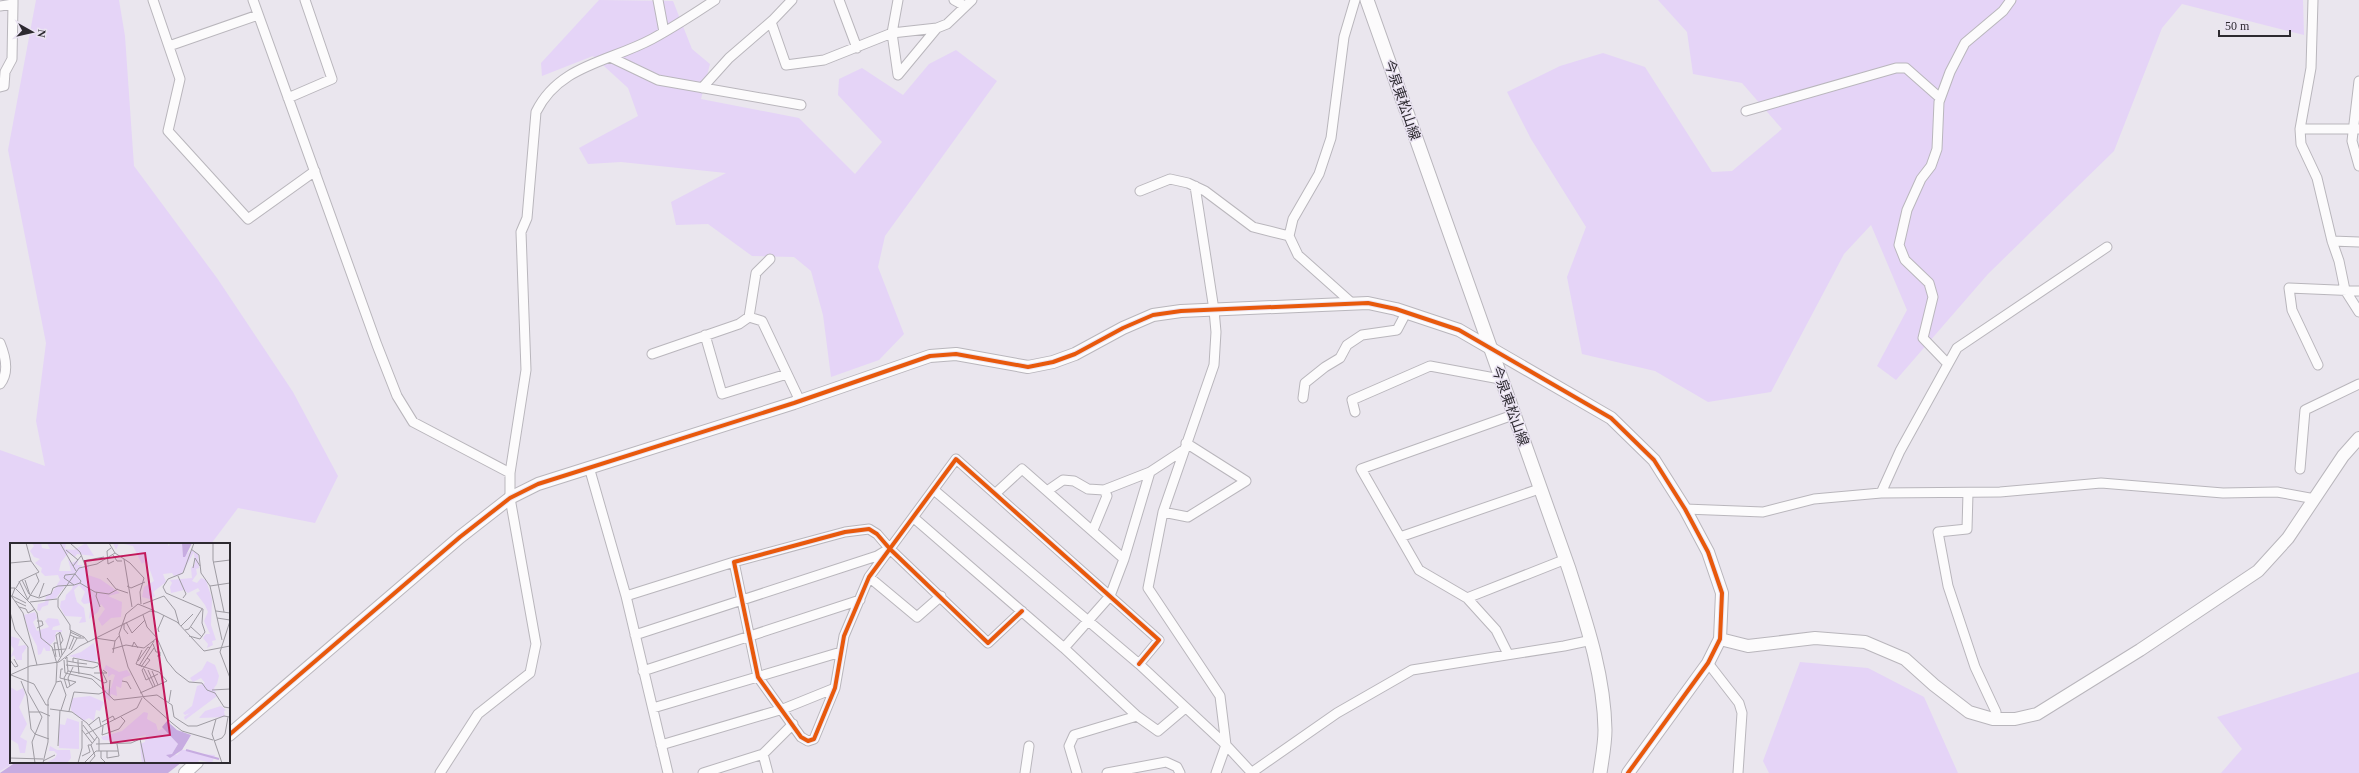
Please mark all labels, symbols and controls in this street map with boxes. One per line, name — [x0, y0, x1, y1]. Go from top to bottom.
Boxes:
north arrow — [12, 12, 52, 52]
scale bar — [2219, 12, 2290, 38]
text: 50 m — [2225, 19, 2250, 33]
text: N — [35, 29, 48, 38]
street label: 今泉東松山線 — [1381, 58, 1424, 142]
street label: 今泉東松山線 — [1489, 364, 1532, 448]
inset map — [10, 543, 230, 763]

